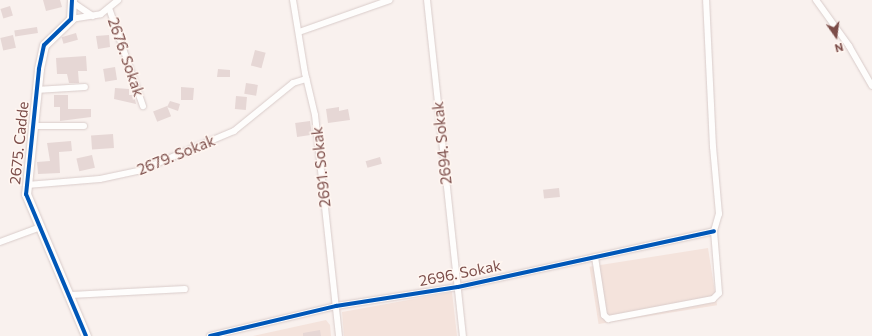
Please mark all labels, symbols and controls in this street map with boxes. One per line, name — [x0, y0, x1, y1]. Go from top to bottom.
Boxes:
street label: 2676. Sokak — [104, 15, 148, 99]
north arrow — [816, 16, 856, 56]
text: N — [833, 41, 845, 55]
street label: 2675. Cadde — [6, 101, 32, 185]
street label: 2694. Sokak — [429, 101, 455, 185]
street label: 2691. Sokak — [308, 126, 334, 208]
street label: 2679. Sokak — [134, 131, 218, 179]
street label: 2696. Sokak — [417, 256, 503, 290]

